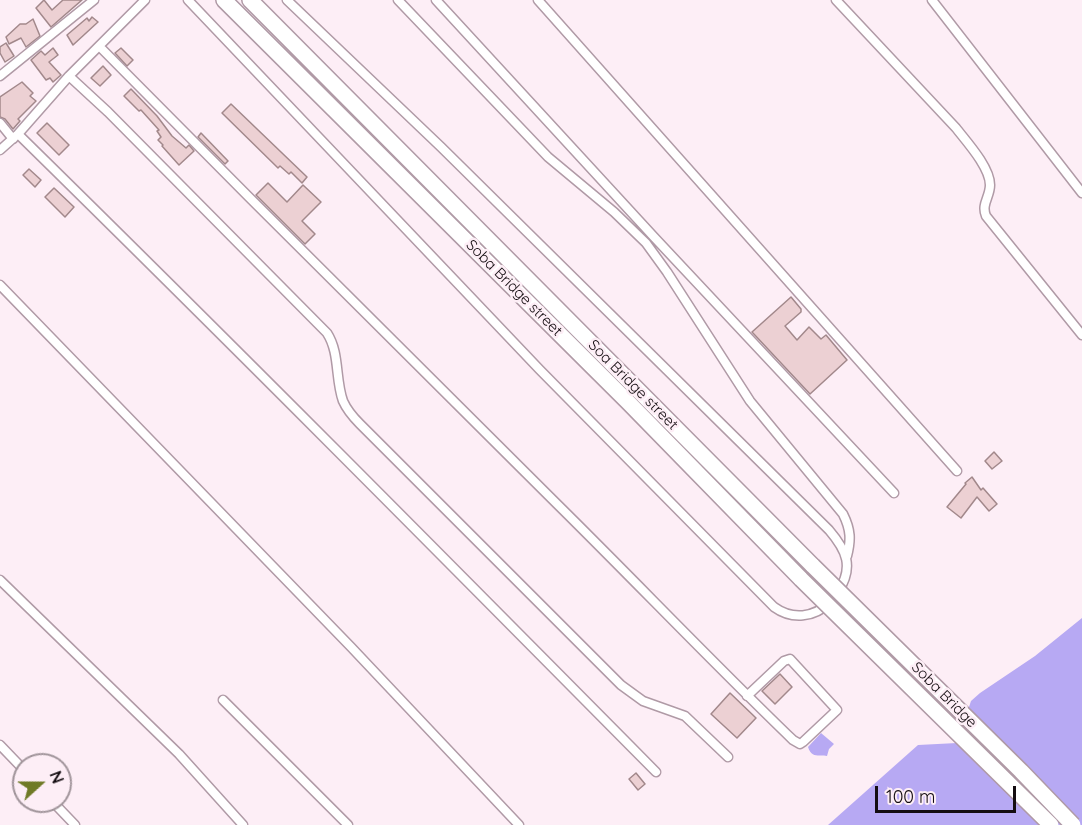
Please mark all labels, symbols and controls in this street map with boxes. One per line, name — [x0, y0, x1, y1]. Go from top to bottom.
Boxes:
street label: Soba Bridge street — [462, 236, 566, 340]
street label: Soa Bridge street — [584, 336, 682, 434]
street label: Soba Bridge — [908, 659, 980, 731]
north arrow — [12, 753, 72, 813]
text: N — [45, 768, 68, 786]
scale bar — [878, 774, 1019, 812]
text: 100 m — [886, 785, 935, 808]

